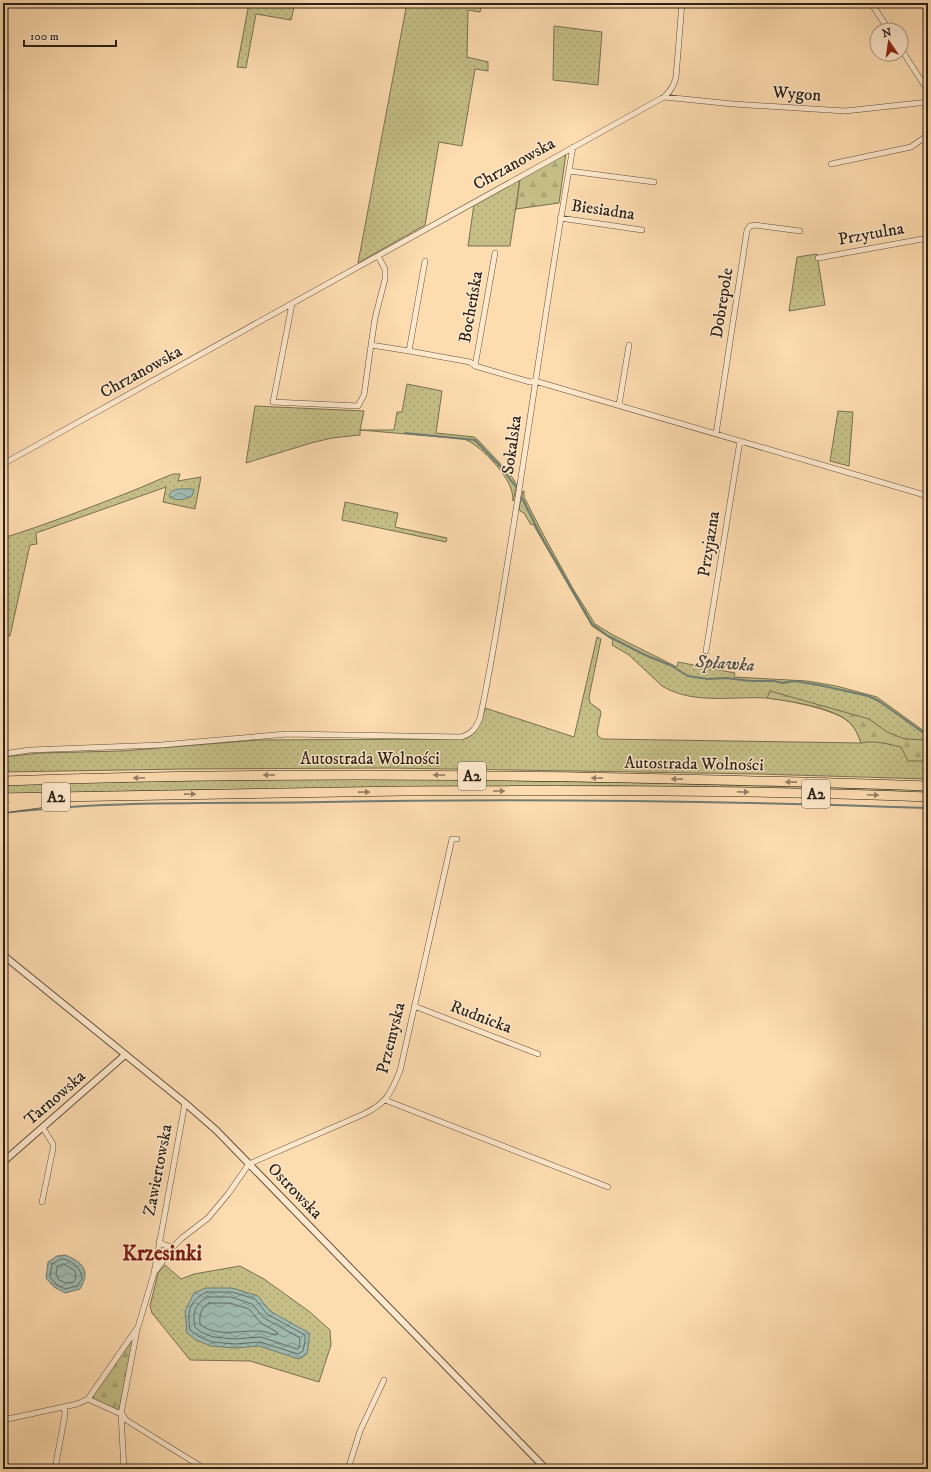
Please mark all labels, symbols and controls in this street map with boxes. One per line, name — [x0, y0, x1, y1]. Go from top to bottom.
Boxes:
scale bar — [24, 22, 116, 48]
north arrow — [869, 22, 909, 62]
text: N — [881, 25, 893, 41]
text: 100 m — [30, 29, 59, 44]
street label: Wygon — [771, 81, 822, 107]
street label: Chrzanowska — [469, 132, 560, 196]
street label: Biesiadna — [570, 195, 637, 225]
street label: Przytulna — [836, 217, 906, 251]
street label: Dobrepole — [706, 266, 738, 340]
street label: Bocheńska — [454, 269, 488, 345]
street label: Chrzanowska — [96, 340, 187, 404]
street label: Sokalska — [497, 413, 527, 476]
street label: Przyjazna — [693, 509, 725, 578]
water label: Spławka — [694, 651, 756, 677]
street label: Autostrada Wolności — [300, 748, 440, 770]
street label: Autostrada Wolności — [624, 752, 764, 776]
road number: A2 — [458, 762, 486, 790]
one-way arrow — [262, 772, 275, 778]
one-way arrow — [432, 772, 445, 778]
one-way arrow — [133, 774, 145, 781]
one-way arrow — [590, 775, 603, 781]
one-way arrow — [670, 776, 683, 782]
one-way arrow — [785, 778, 797, 785]
road number: A2 — [802, 780, 830, 808]
road number: A2 — [42, 783, 70, 811]
one-way arrow — [493, 788, 506, 794]
one-way arrow — [737, 788, 749, 795]
one-way arrow — [358, 789, 371, 795]
one-way arrow — [184, 791, 197, 797]
one-way arrow — [867, 792, 880, 798]
street label: Rudnicka — [447, 995, 516, 1039]
street label: Przemyska — [372, 999, 411, 1076]
street label: Tarnowska — [20, 1065, 91, 1131]
street label: Zawiertowska — [138, 1122, 178, 1218]
street label: Ostrowska — [263, 1158, 328, 1224]
district label: Krzesinki — [122, 1241, 202, 1267]

